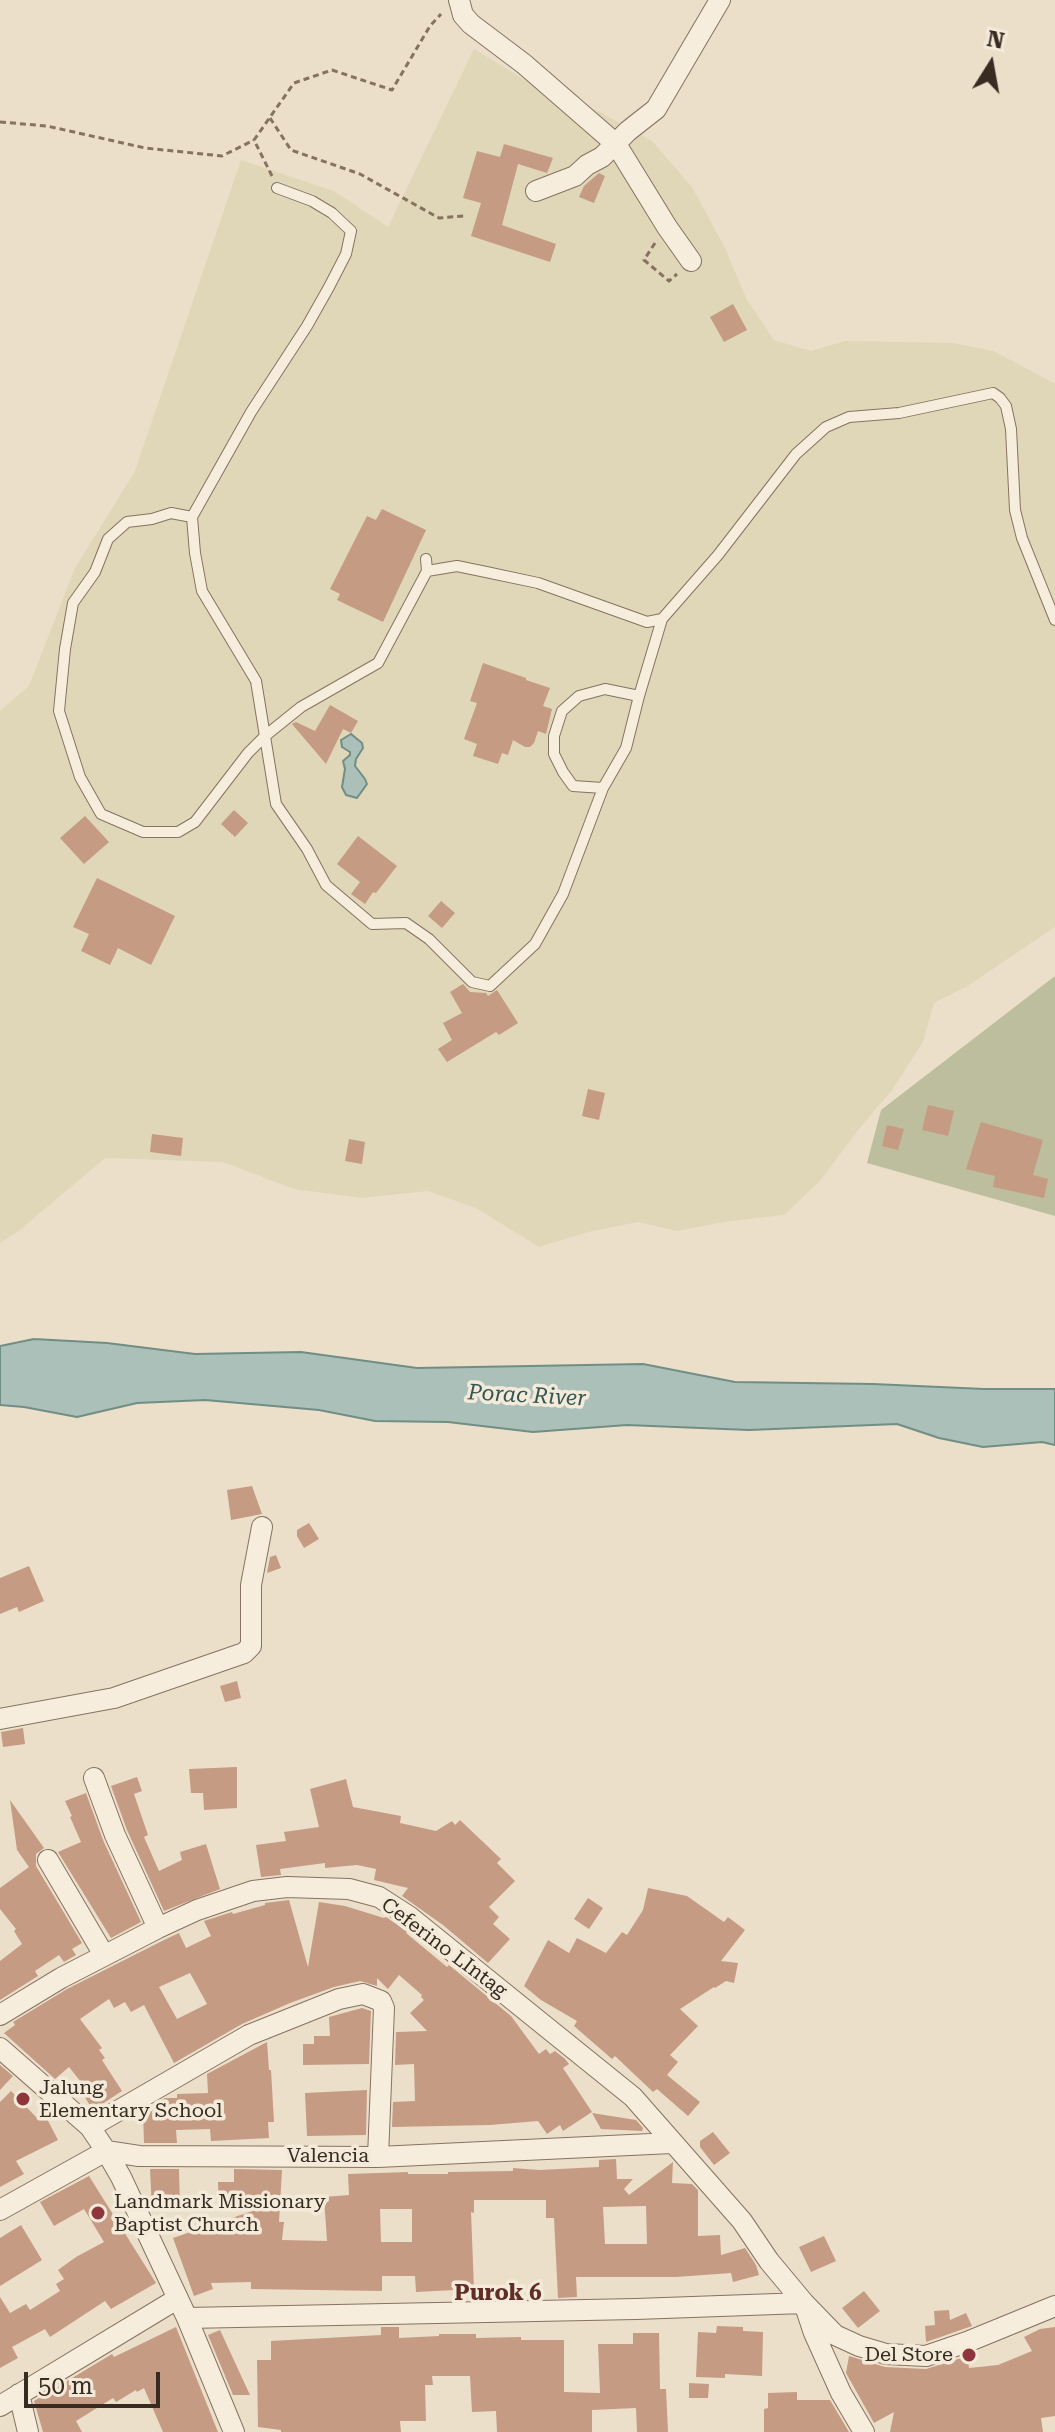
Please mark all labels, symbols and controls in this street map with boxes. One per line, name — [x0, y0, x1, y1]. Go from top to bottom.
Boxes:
north arrow — [951, 24, 1031, 104]
text: N — [985, 26, 1006, 54]
water label: Porac River — [467, 1380, 587, 1412]
street label: Ceferino LIntag — [376, 1893, 512, 2003]
place label: Jalung Elementary School — [39, 2076, 222, 2123]
marker: Jalung Elementary School — [14, 2090, 32, 2108]
street label: Valencia — [287, 2144, 369, 2168]
place label: Landmark Missionary Baptist Church — [114, 2190, 325, 2237]
marker: Landmark Missionary Baptist Church — [89, 2204, 107, 2222]
district label: Purok 6 — [454, 2281, 542, 2307]
place label: Del Store — [865, 2343, 953, 2367]
marker: Del Store — [960, 2346, 978, 2364]
scale bar — [28, 2356, 164, 2406]
text: 50 m — [38, 2372, 93, 2400]

